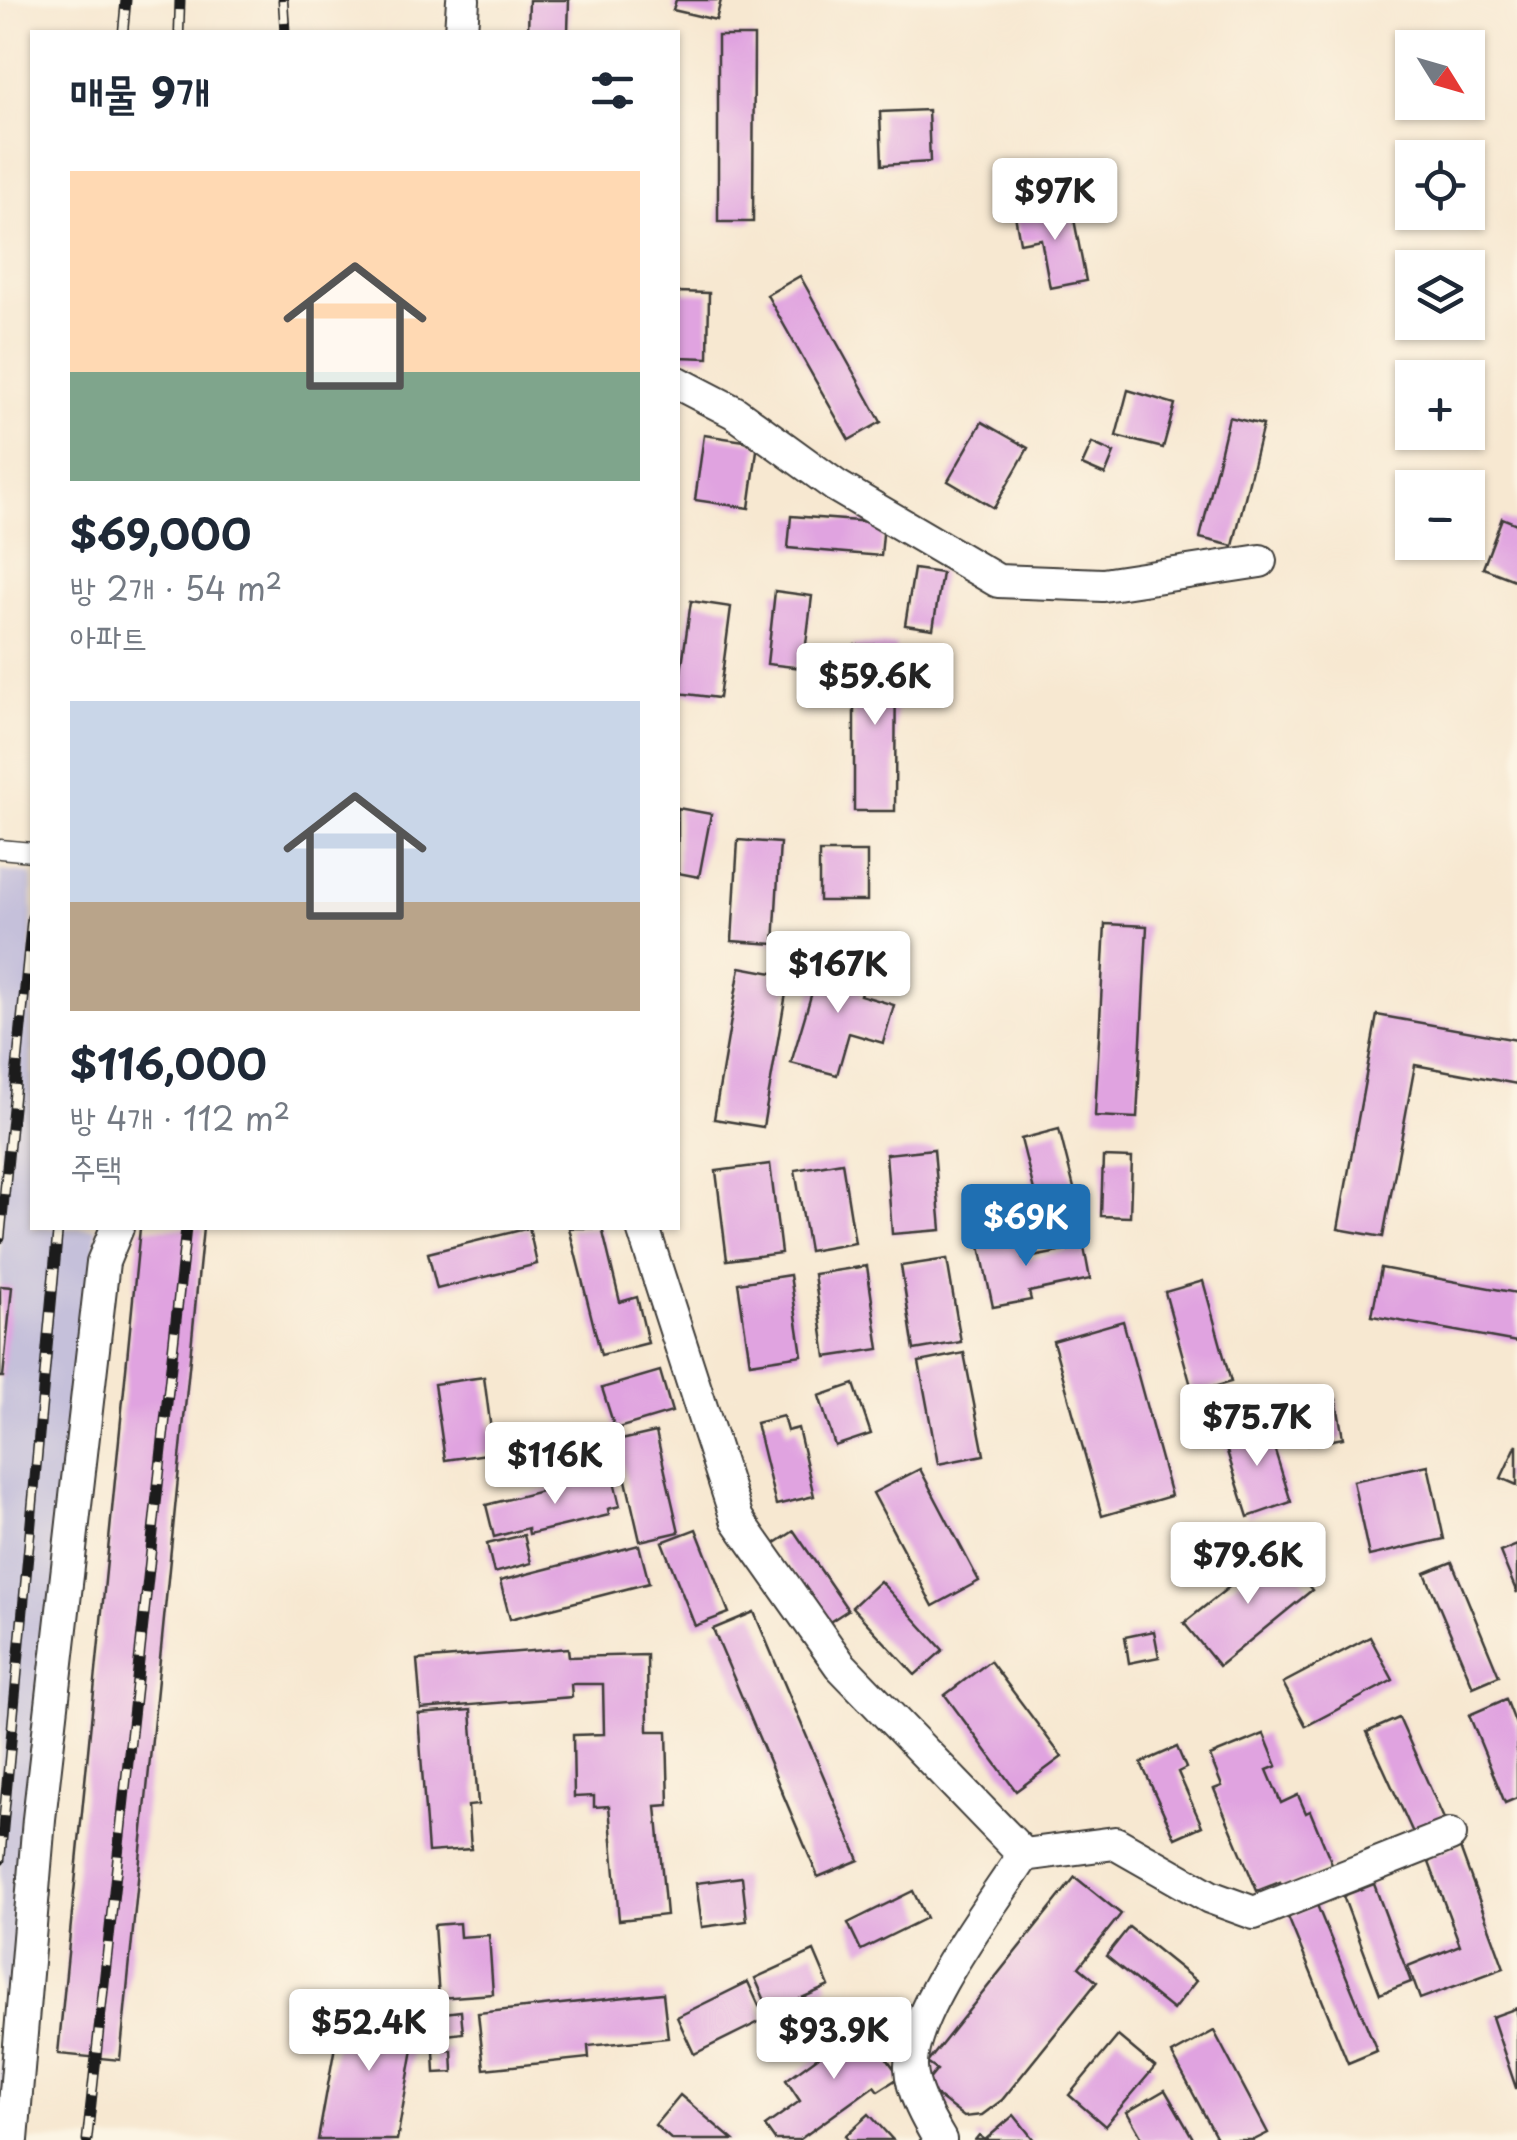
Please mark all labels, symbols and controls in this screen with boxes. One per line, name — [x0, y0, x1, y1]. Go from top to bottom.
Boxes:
north arrow — [1395, 30, 1485, 120]
map controls — [1395, 30, 1485, 560]
text: 매물 9개 — [70, 59, 210, 122]
icon: filters — [585, 63, 640, 118]
button: locate — [1395, 140, 1485, 230]
pin: $97K — [996, 158, 1114, 243]
text: $97K — [1014, 166, 1096, 214]
icon: home — [265, 236, 445, 416]
button: layers — [1395, 250, 1485, 340]
button: + — [1395, 360, 1485, 450]
button: − — [1395, 470, 1485, 560]
text: $69,000 — [70, 501, 251, 564]
text: 방 2개 · 54 m² — [70, 564, 282, 612]
text: 아파트 — [70, 612, 147, 660]
pin: $59.6K — [794, 643, 956, 728]
text: $59.6K — [819, 651, 932, 699]
icon: home — [265, 766, 445, 946]
pin: $167K — [768, 931, 908, 1016]
text: $167K — [788, 939, 888, 987]
text: $116,000 — [70, 1031, 267, 1094]
text: 방 4개 · 112 m² — [70, 1094, 290, 1142]
text: 주택 — [70, 1142, 122, 1190]
pin: $69K — [967, 1184, 1085, 1269]
text: $69K — [983, 1192, 1069, 1240]
pin: $75.7K — [1176, 1384, 1338, 1469]
text: $75.7K — [1202, 1392, 1312, 1440]
pin: $116K — [485, 1422, 625, 1507]
text: $116K — [507, 1430, 603, 1478]
pin: $79.6K — [1167, 1522, 1329, 1607]
text: $79.6K — [1193, 1530, 1303, 1578]
pin: $52.4K — [288, 1989, 450, 2074]
text: $52.4K — [311, 1997, 427, 2045]
pin: $93.9K — [753, 1997, 915, 2082]
text: $93.9K — [779, 2005, 889, 2053]

